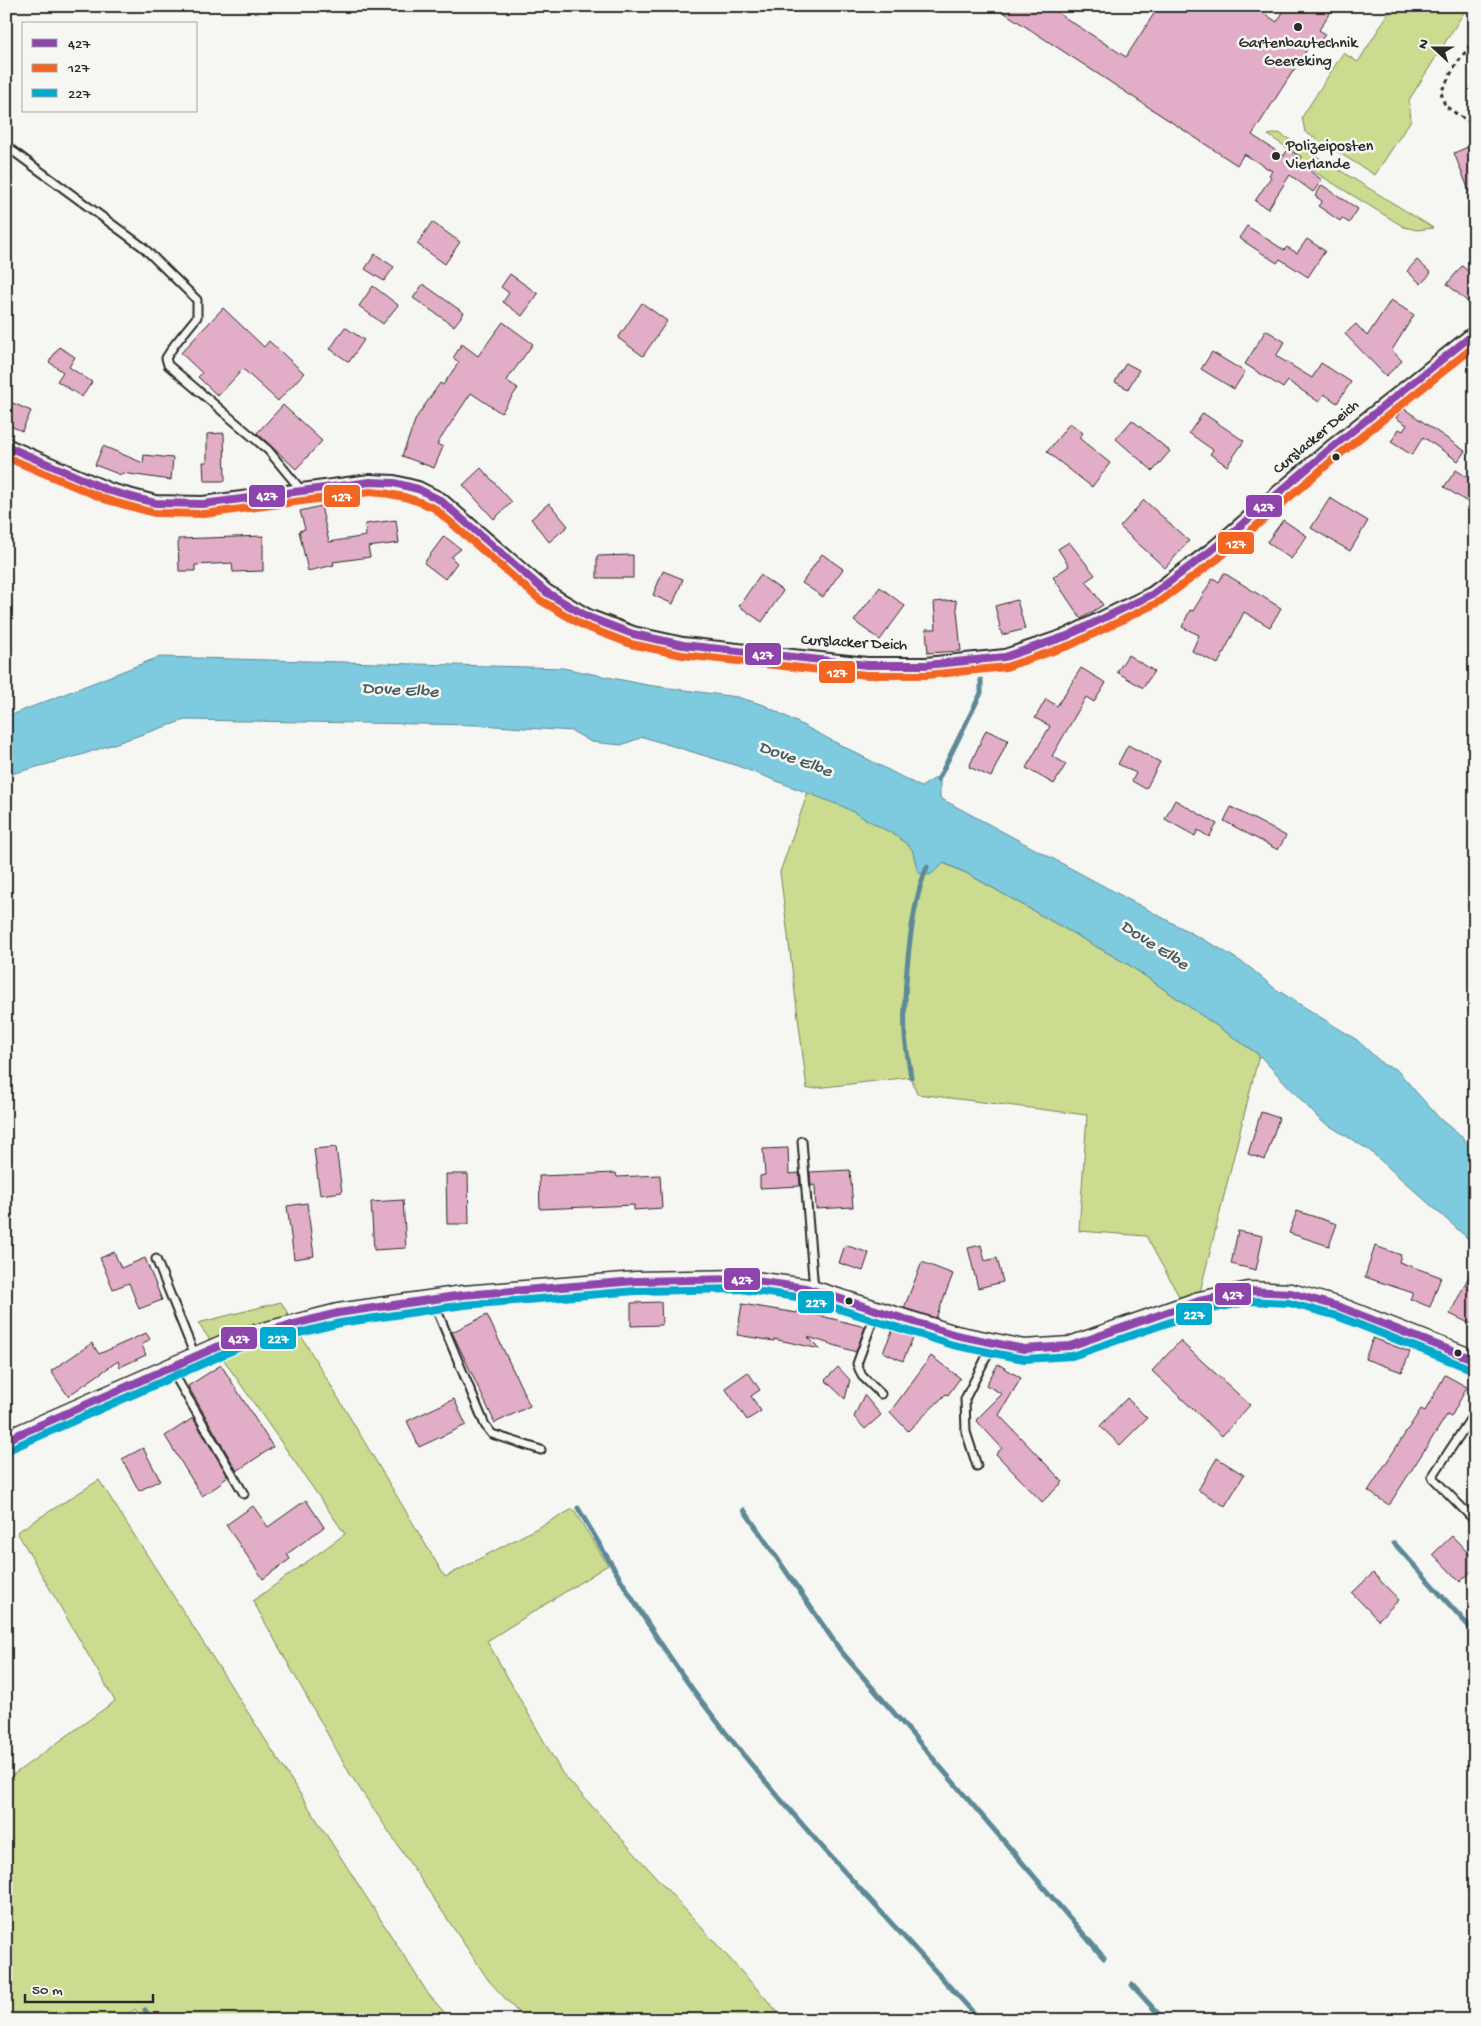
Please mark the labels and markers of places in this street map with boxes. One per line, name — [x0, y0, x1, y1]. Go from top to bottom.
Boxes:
marker: Gartenbautechnik Geereking — [1292, 21, 1304, 33]
place label: Gartenbautechnik Geereking — [1239, 35, 1359, 72]
place label: Polizeiposten Vierlande — [1285, 138, 1374, 175]
marker: Polizeiposten Vierlande — [1270, 150, 1282, 162]
unlabelled marker — [1331, 452, 1341, 462]
unlabelled marker — [844, 1296, 854, 1306]
unlabelled marker — [1453, 1348, 1463, 1358]

